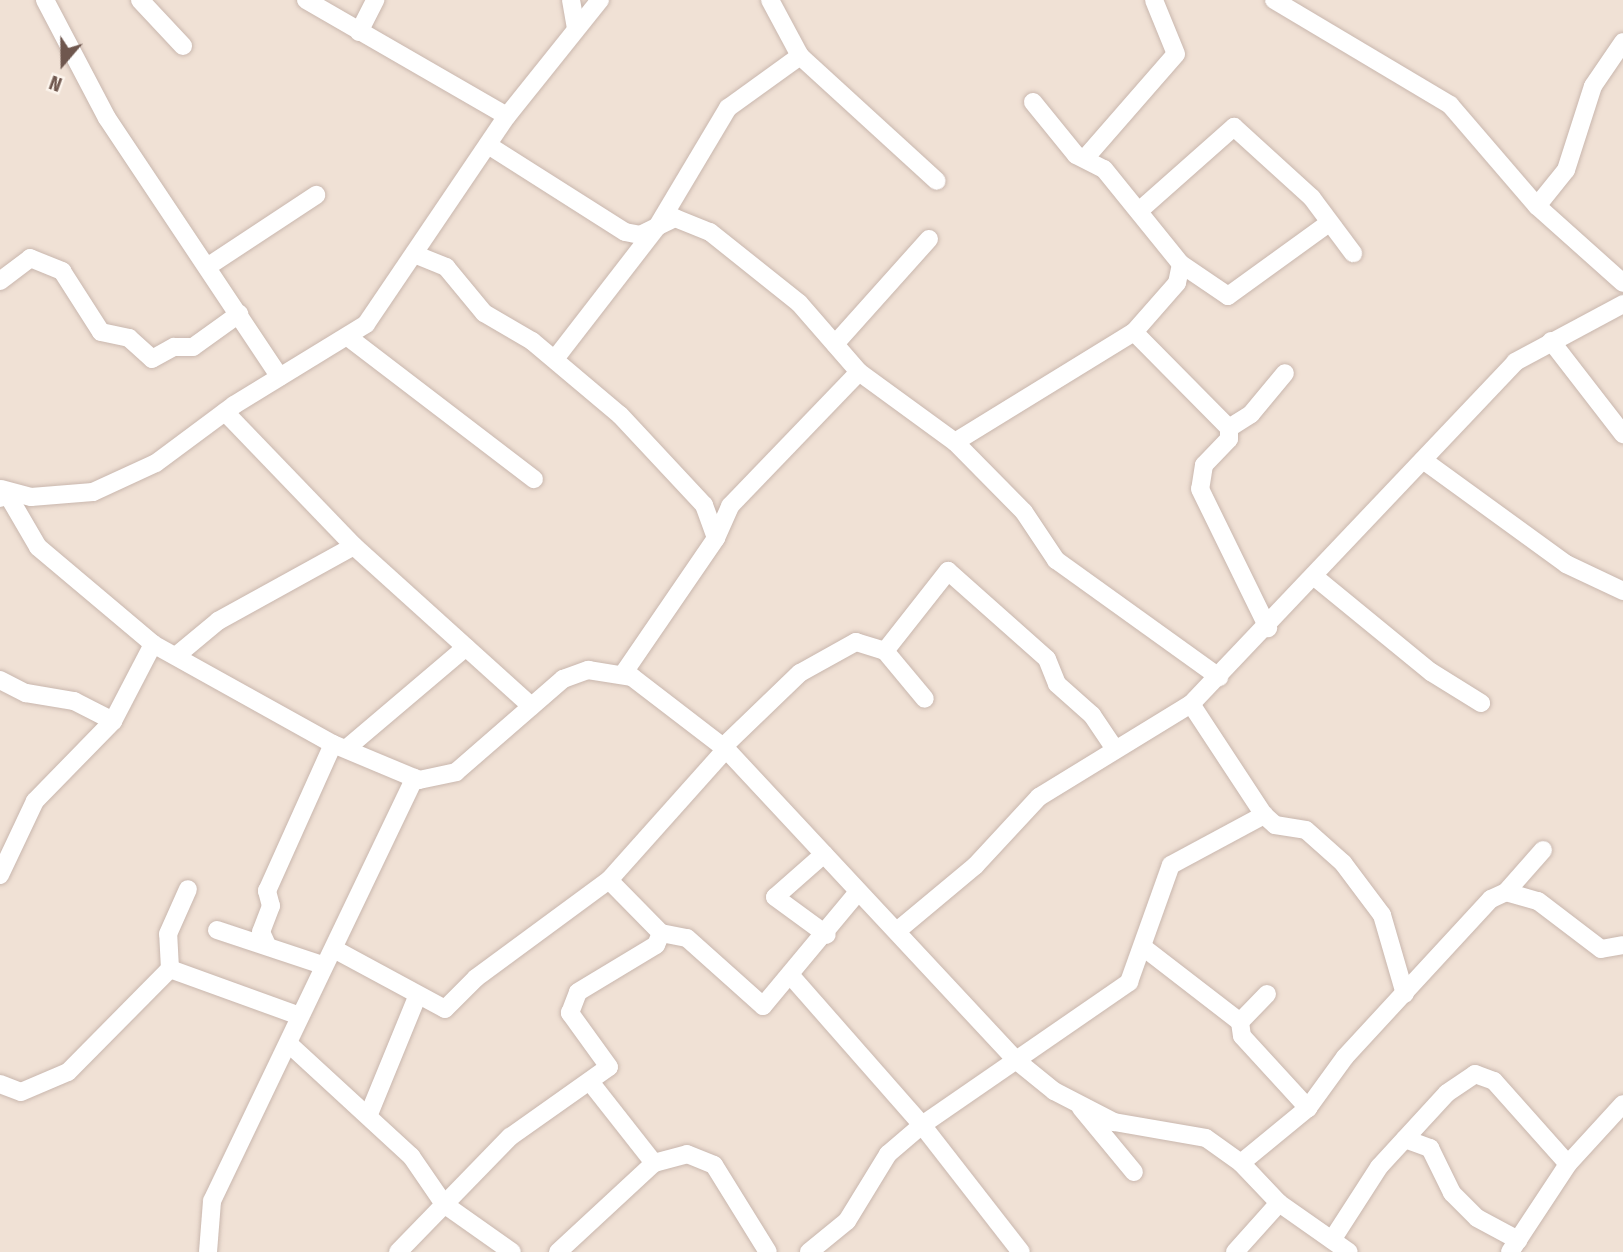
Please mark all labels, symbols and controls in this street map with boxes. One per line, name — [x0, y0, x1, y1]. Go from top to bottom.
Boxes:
north arrow — [28, 28, 98, 98]
text: N — [46, 70, 65, 96]

